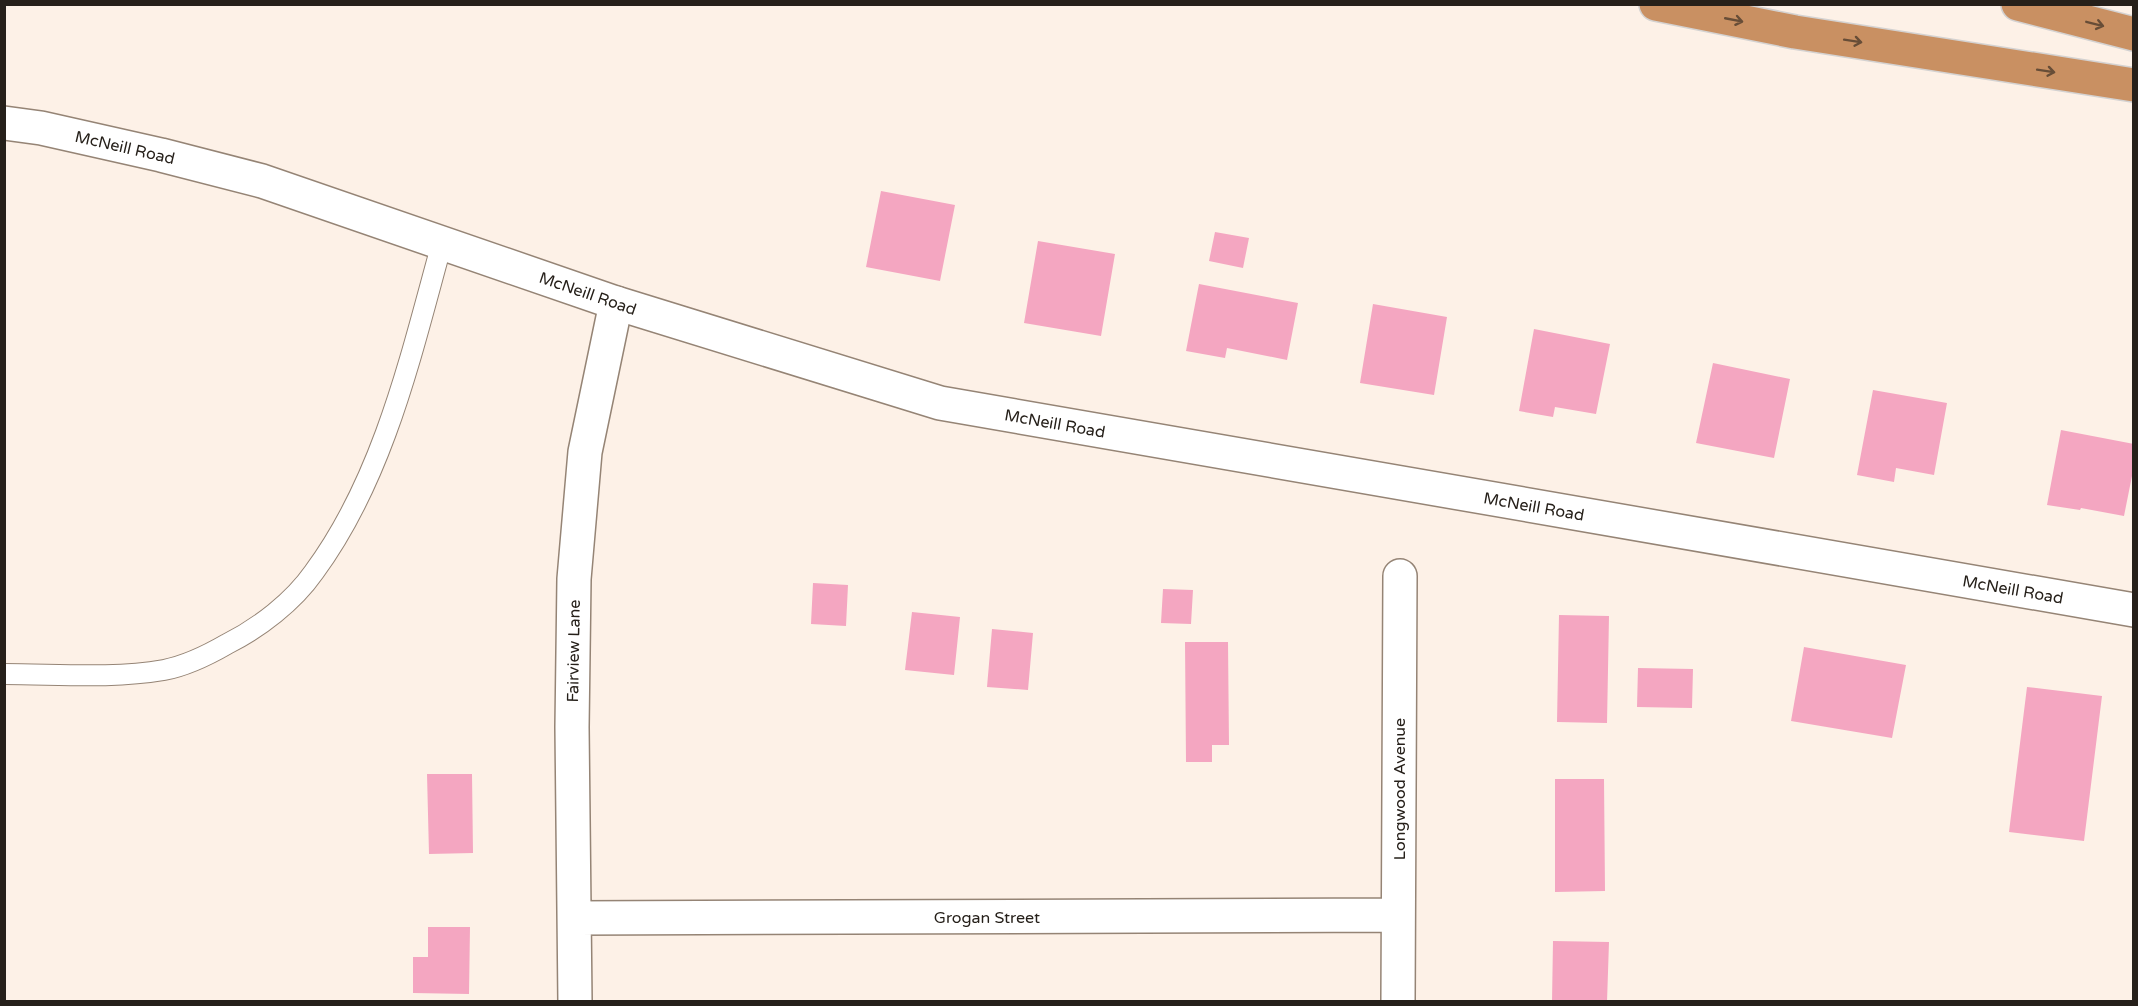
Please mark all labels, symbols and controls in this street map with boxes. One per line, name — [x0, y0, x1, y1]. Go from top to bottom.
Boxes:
one-way arrow — [1723, 15, 1743, 26]
one-way arrow — [2086, 18, 2105, 30]
one-way arrow — [1843, 36, 1863, 47]
one-way arrow — [2035, 66, 2055, 77]
street label: McNeill Road — [73, 127, 177, 169]
street label: McNeill Road — [536, 268, 639, 320]
street label: McNeill Road — [1003, 405, 1107, 443]
street label: McNeill Road — [1482, 488, 1586, 526]
street label: McNeill Road — [1961, 571, 2065, 609]
street label: Fairview Lane — [563, 599, 585, 703]
street label: Longwood Avenue — [1390, 718, 1410, 860]
street label: Grogan Street — [934, 908, 1040, 928]

